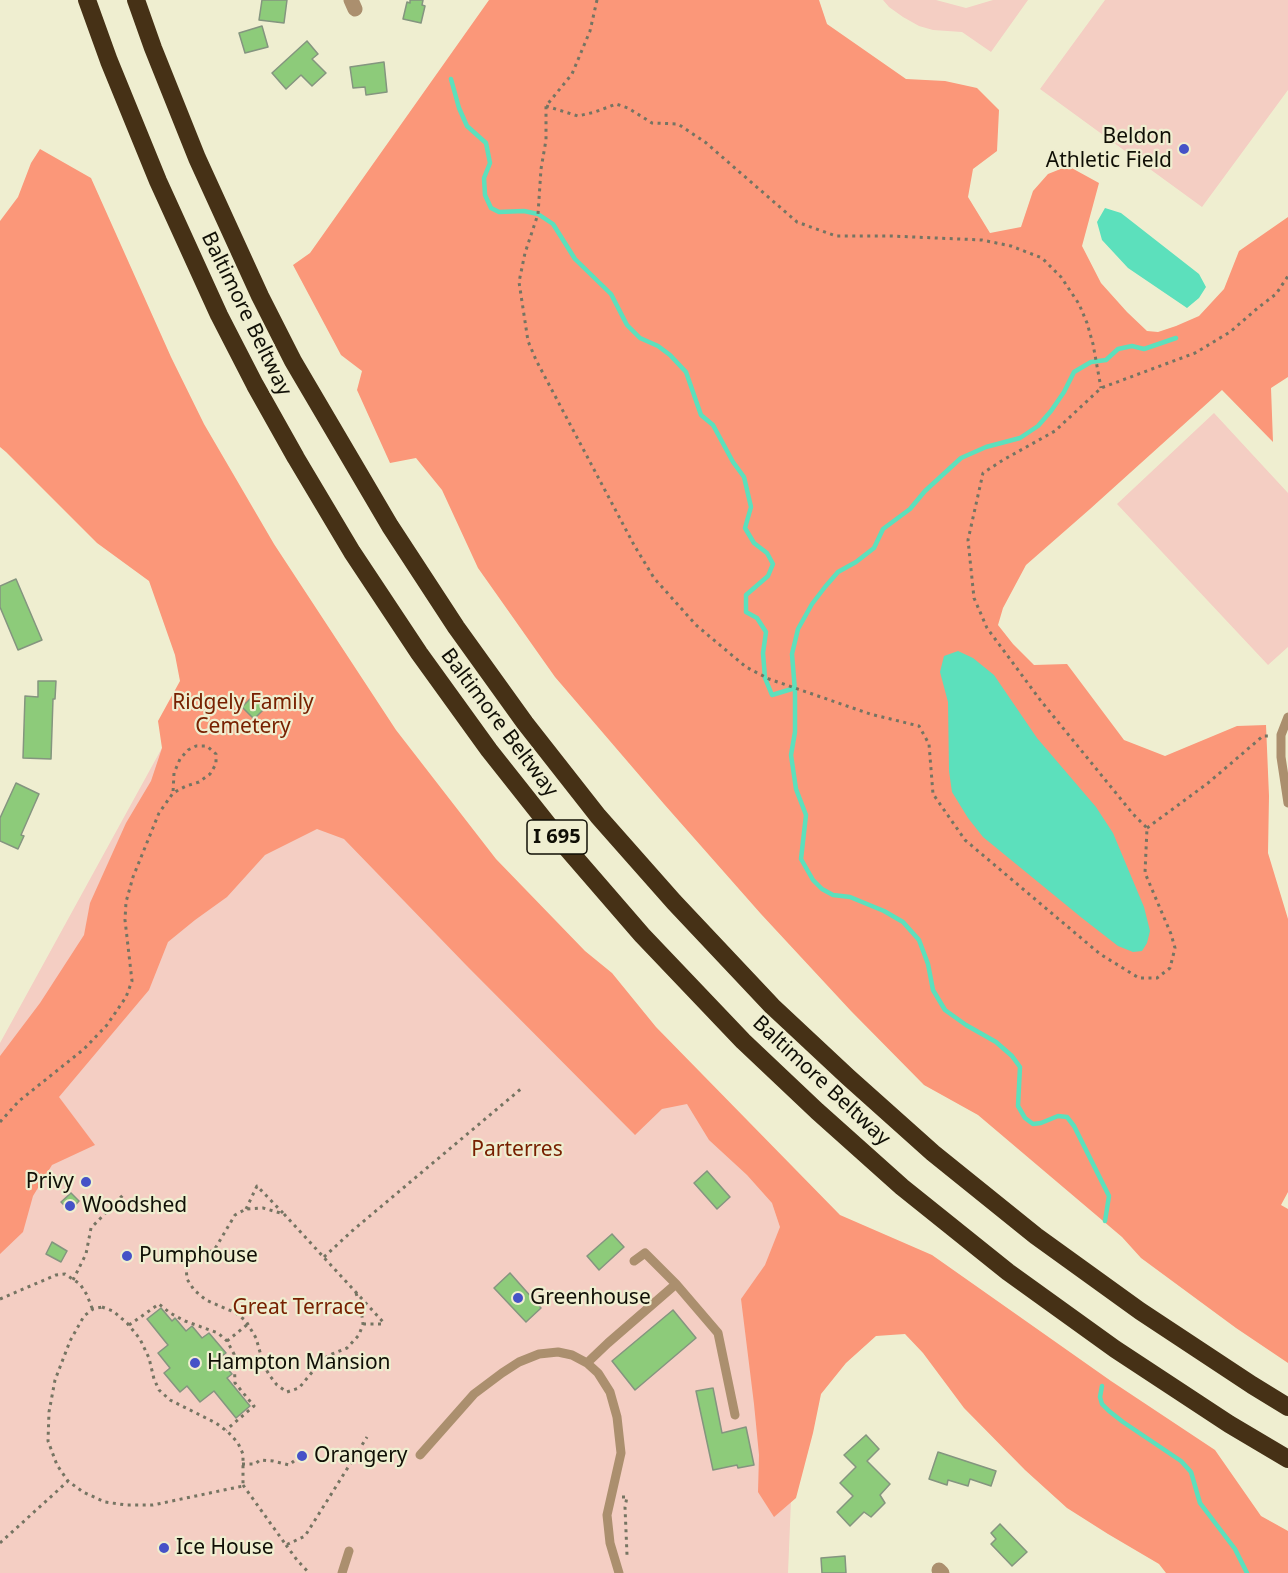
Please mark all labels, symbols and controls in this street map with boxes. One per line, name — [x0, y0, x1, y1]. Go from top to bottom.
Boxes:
place label: Beldon Athletic Field — [1046, 124, 1172, 174]
marker: Beldon Athletic Field — [1177, 142, 1191, 156]
street label: Baltimore Beltway — [195, 228, 297, 400]
street label: Baltimore Beltway — [435, 644, 563, 802]
park label: Ridgely Family Cemetery — [172, 690, 314, 740]
road number: I 695 — [527, 820, 587, 854]
street label: Baltimore Beltway — [747, 1011, 895, 1151]
park label: Parterres — [471, 1137, 563, 1163]
place label: Privy — [26, 1169, 74, 1195]
marker: Privy — [79, 1175, 93, 1189]
place label: Woodshed — [82, 1193, 187, 1219]
marker: Woodshed — [63, 1199, 77, 1213]
place label: Pumphouse — [139, 1243, 258, 1269]
marker: Pumphouse — [120, 1249, 134, 1263]
place label: Greenhouse — [530, 1285, 651, 1311]
marker: Greenhouse — [511, 1291, 525, 1305]
park label: Great Terrace — [233, 1295, 365, 1321]
place label: Hampton Mansion — [207, 1350, 391, 1376]
marker: Hampton Mansion — [188, 1356, 202, 1370]
place label: Orangery — [314, 1443, 408, 1469]
marker: Orangery — [295, 1449, 309, 1463]
place label: Ice House — [176, 1535, 274, 1561]
marker: Ice House — [157, 1541, 171, 1555]

